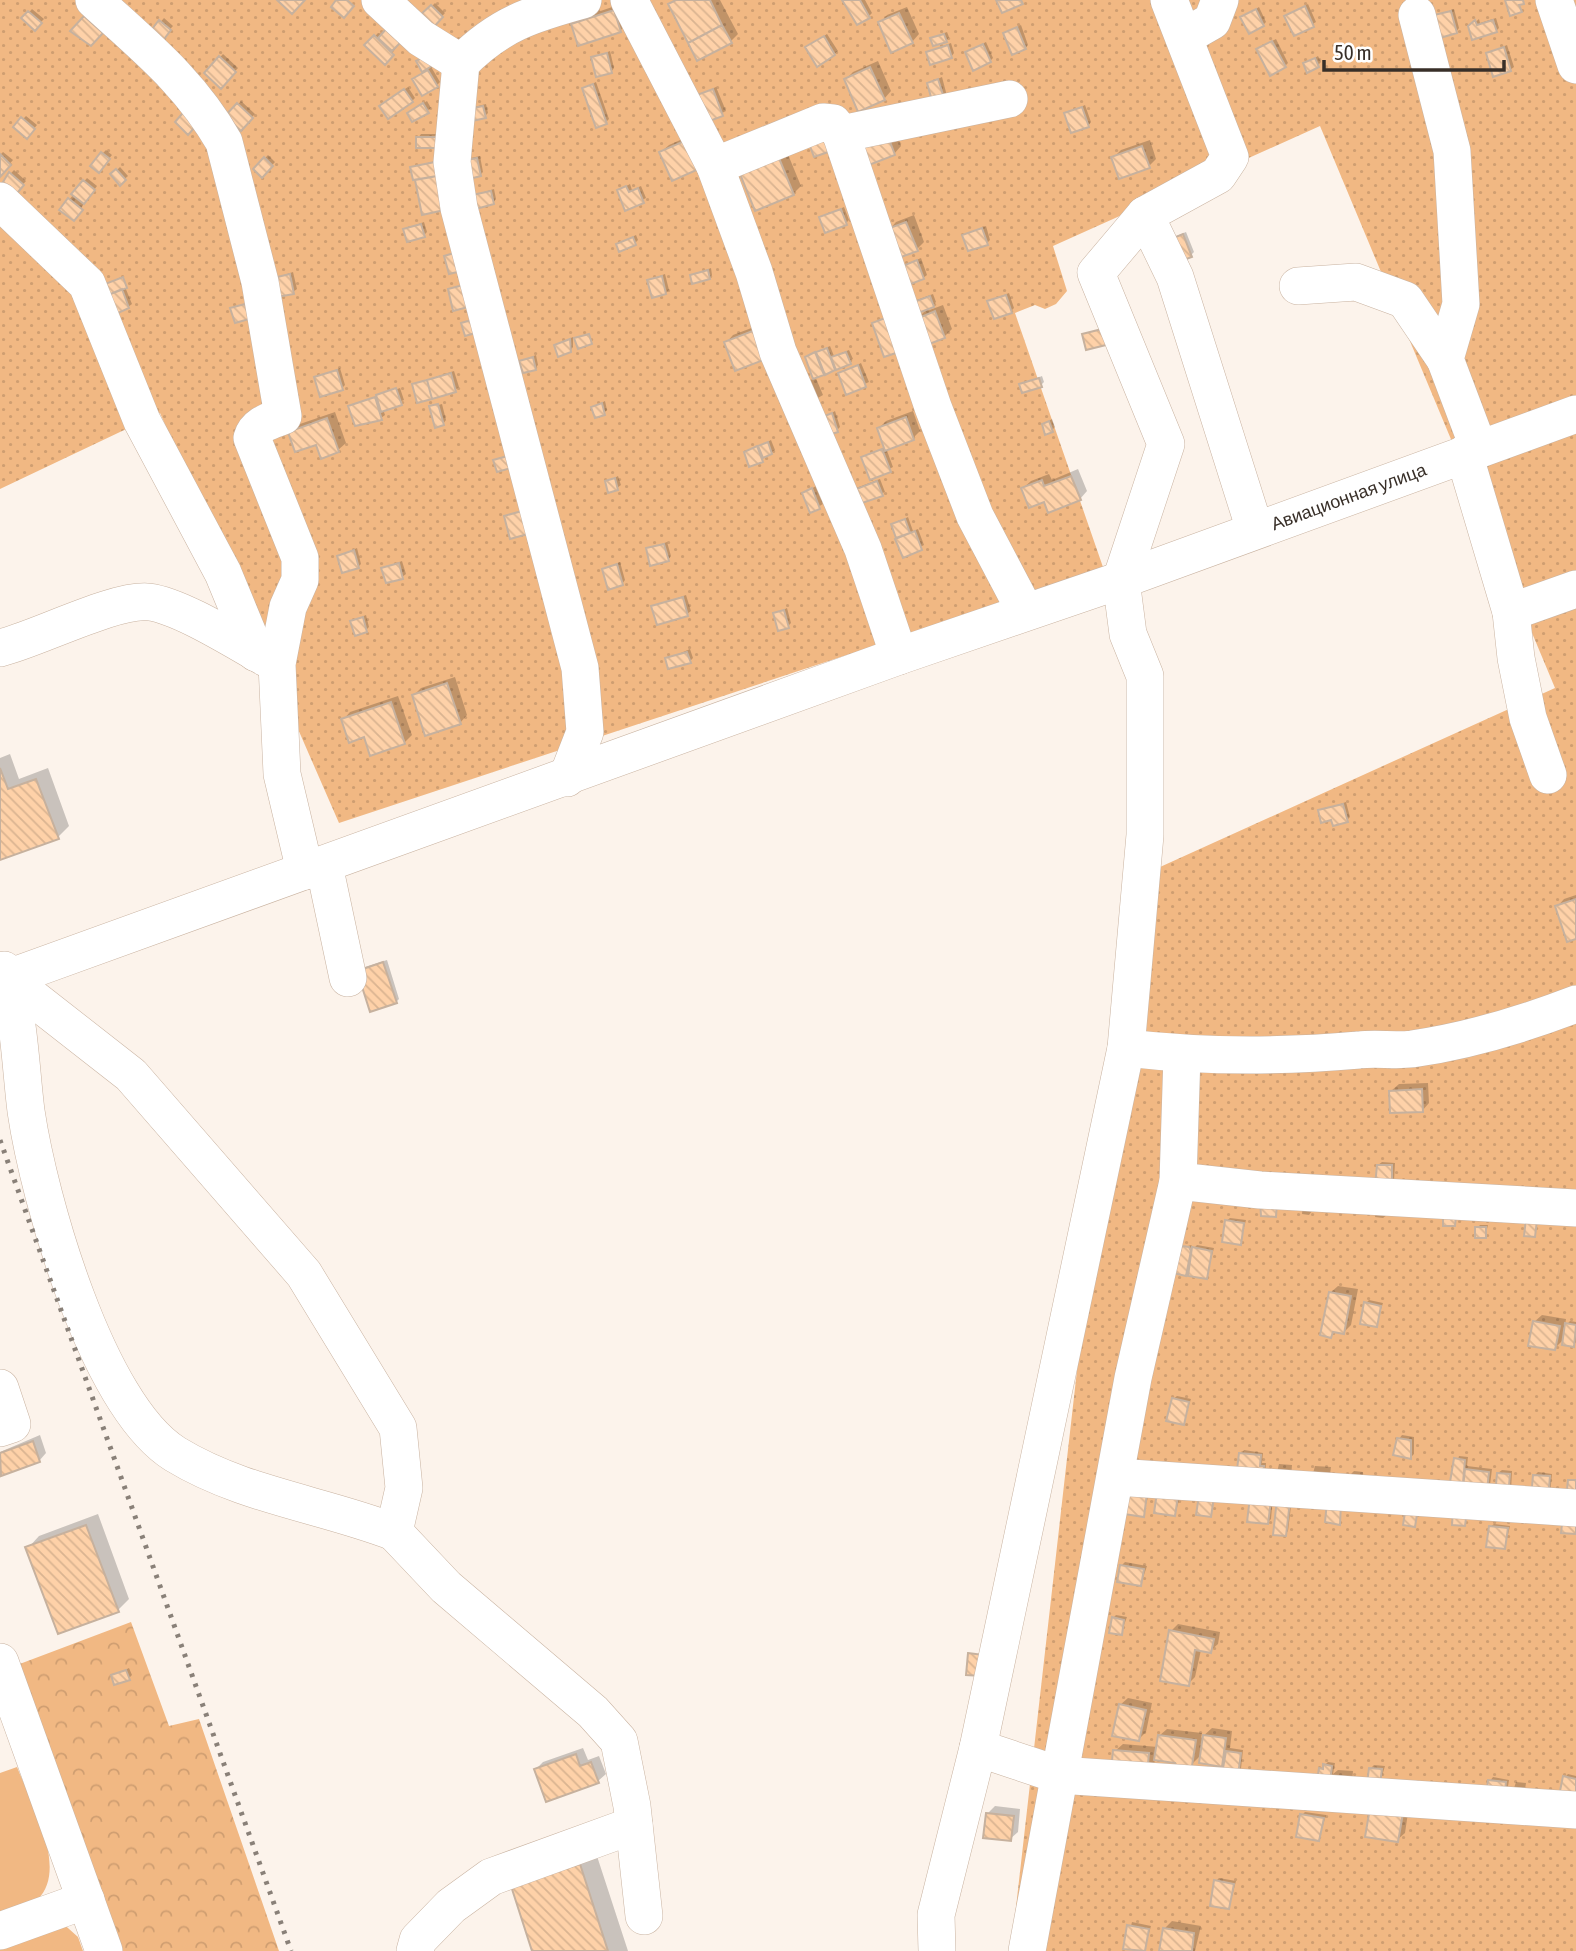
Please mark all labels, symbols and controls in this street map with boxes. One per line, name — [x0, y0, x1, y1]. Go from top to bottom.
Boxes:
scale bar — [1324, 28, 1504, 72]
text: 50 m — [1334, 40, 1372, 64]
street label: Авиационная улица — [1268, 458, 1430, 534]

